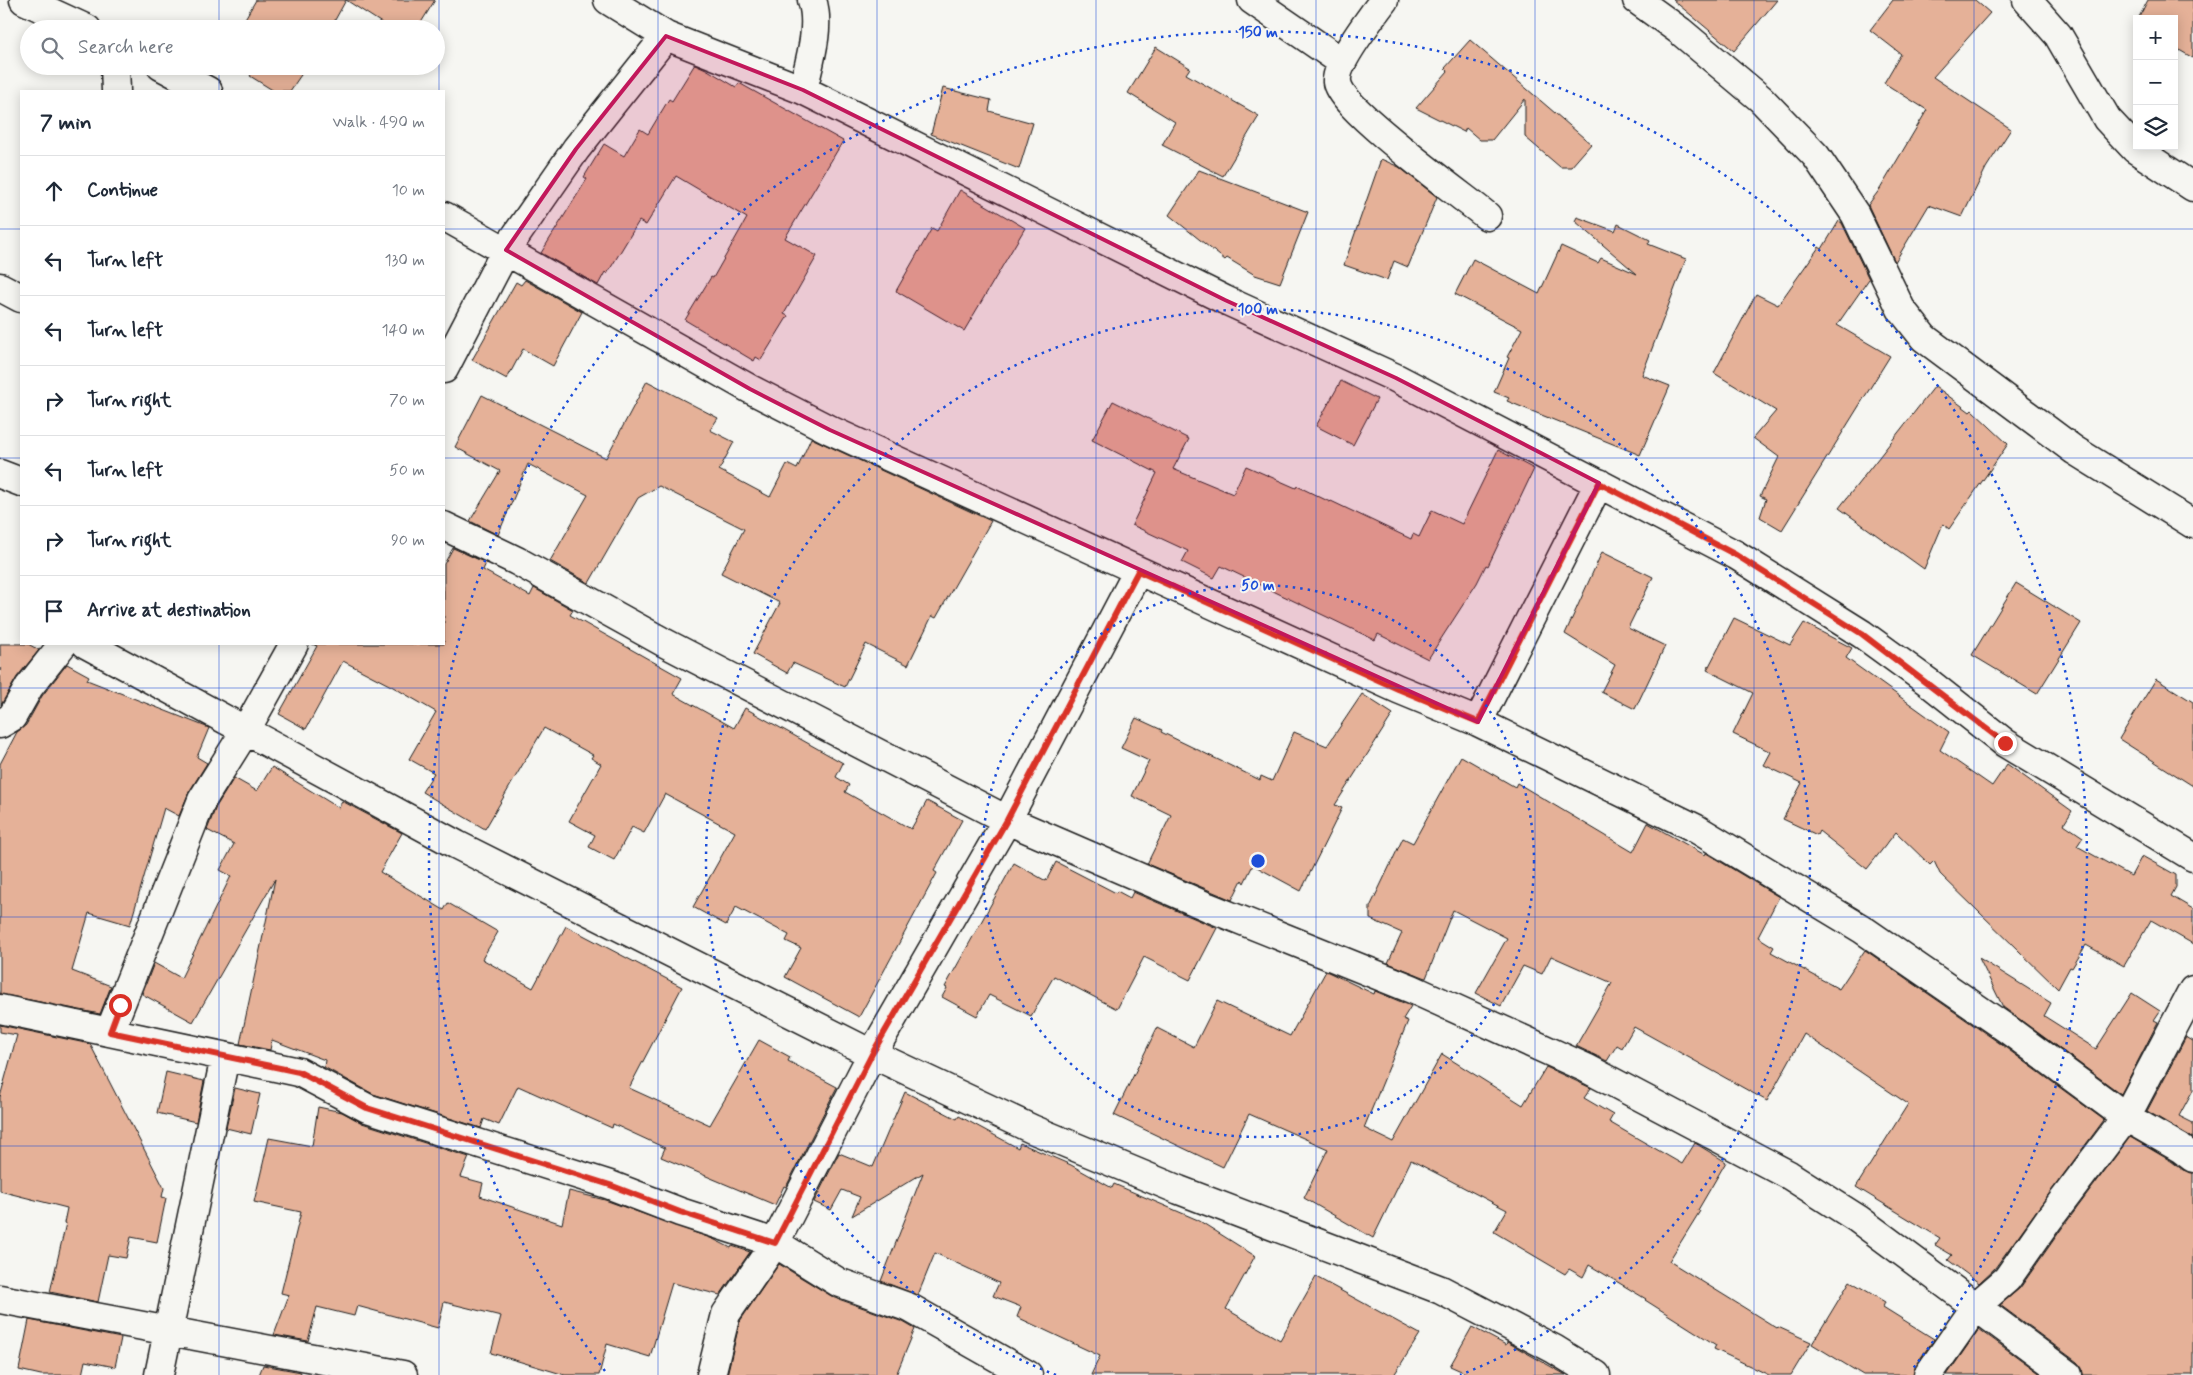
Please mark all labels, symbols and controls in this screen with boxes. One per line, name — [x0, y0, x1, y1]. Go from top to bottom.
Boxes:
map controls — [2133, 15, 2178, 150]
button: + — [2133, 15, 2178, 60]
search box — [20, 20, 445, 75]
text: 150 m — [1238, 23, 1278, 43]
icon: search — [38, 34, 66, 62]
text: Search here — [78, 35, 174, 60]
button: − — [2133, 60, 2178, 105]
button: layers — [2133, 105, 2178, 150]
text: 7 min — [40, 109, 92, 137]
text: Walk · 490 m — [333, 112, 425, 133]
icon: ahead — [40, 177, 68, 205]
text: Continue — [87, 178, 158, 203]
text: 10 m — [392, 180, 425, 201]
icon: left — [40, 247, 68, 275]
text: Turn left — [87, 248, 163, 273]
text: 130 m — [384, 250, 425, 271]
text: 100 m — [1238, 300, 1278, 320]
icon: left — [40, 317, 68, 345]
text: Turn left — [87, 318, 163, 343]
text: 140 m — [381, 320, 425, 341]
icon: right — [40, 387, 68, 415]
text: Turn right — [87, 388, 171, 413]
text: 70 m — [389, 390, 425, 411]
icon: left — [40, 457, 68, 485]
text: Turn left — [87, 458, 163, 483]
text: 50 m — [389, 460, 425, 481]
icon: right — [40, 527, 68, 555]
text: Turn right — [87, 528, 171, 553]
text: 90 m — [391, 530, 425, 551]
text: 50 m — [1241, 576, 1275, 596]
icon: arrive — [40, 597, 68, 625]
text: Arrive at destination — [87, 598, 251, 623]
route end — [1994, 732, 2017, 755]
centre of rings — [1249, 852, 1267, 870]
route start — [109, 994, 132, 1017]

